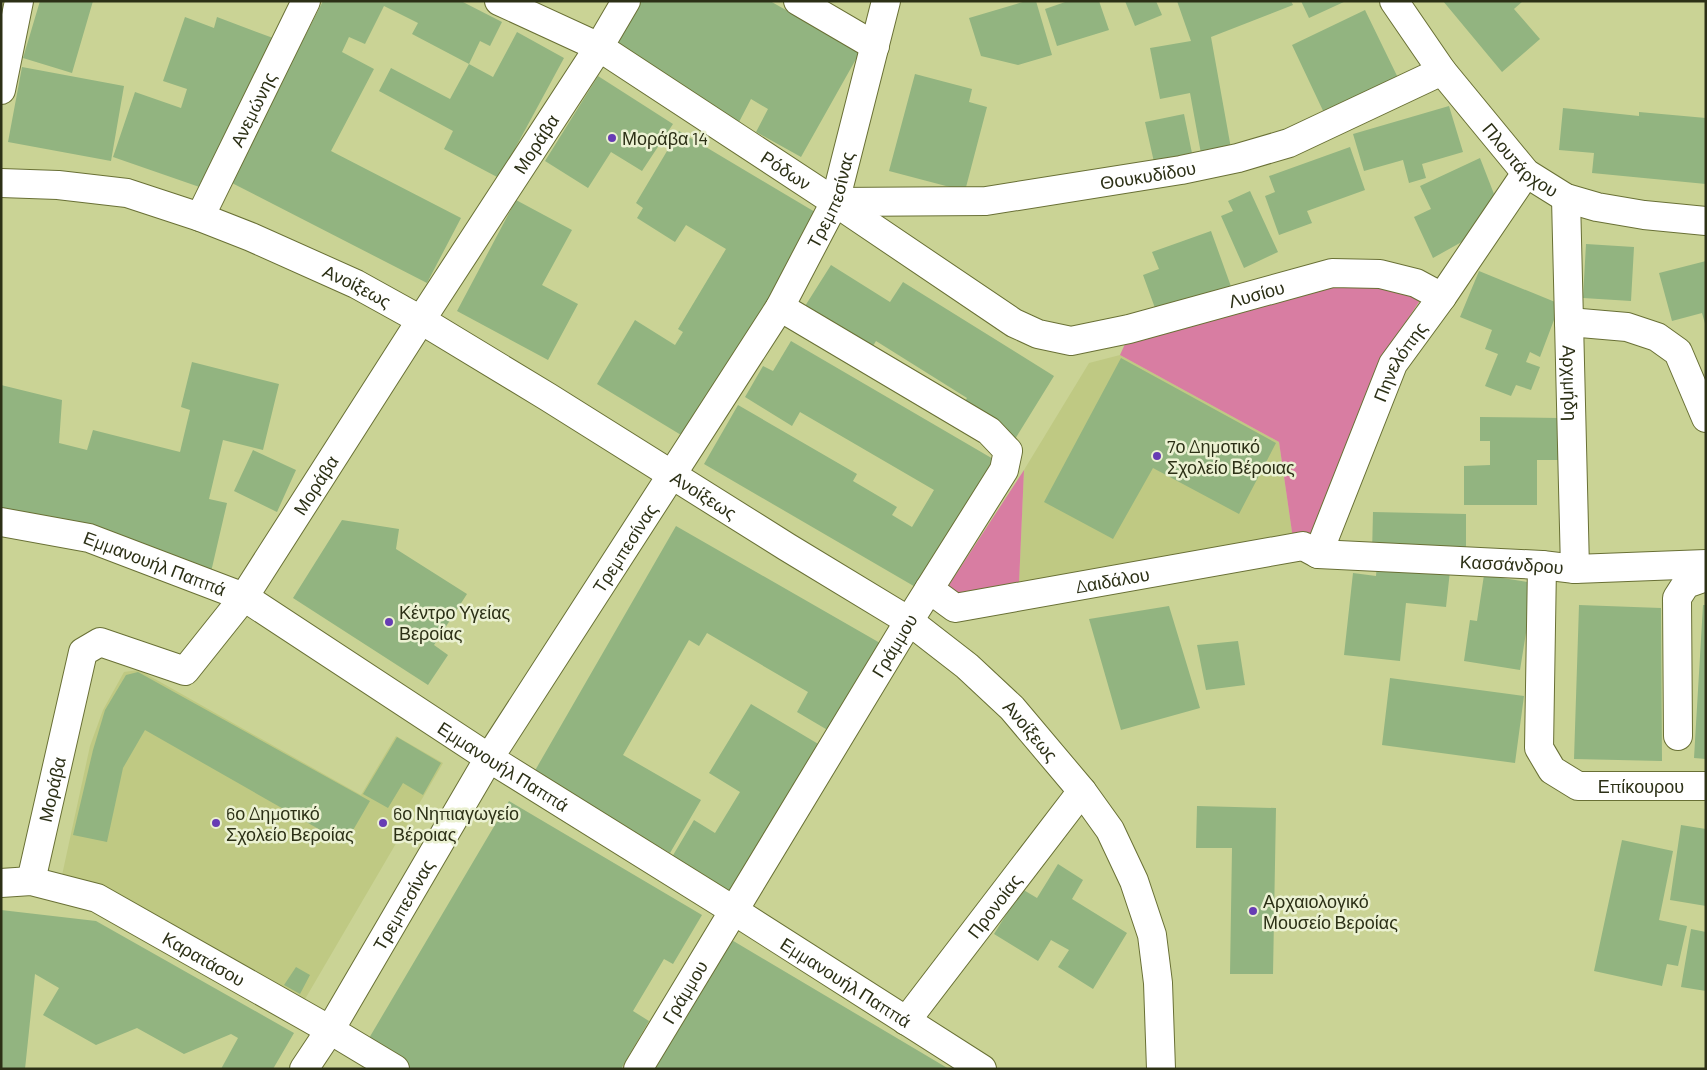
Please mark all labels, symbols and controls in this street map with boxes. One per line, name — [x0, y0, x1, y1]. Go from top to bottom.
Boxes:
street label: Ανεμώνης — [225, 68, 281, 150]
street label: Μοράβα — [508, 110, 563, 178]
street label: Πλουτάρχου — [1478, 118, 1562, 201]
place label: Μοράβα 14 — [622, 127, 708, 149]
marker: Μοράβα 14 — [606, 132, 618, 144]
street label: Ρόδων — [757, 146, 815, 194]
street label: Τρεμπεσίνας — [802, 149, 858, 252]
street label: Θουκυδίδου — [1099, 156, 1198, 194]
street label: Ανοίξεως — [320, 260, 395, 312]
street label: Λυσίου — [1226, 276, 1287, 312]
street label: Πηνελόπης — [1368, 317, 1431, 405]
street label: Αρχιμήδη — [1559, 345, 1582, 421]
place label: 7ο Δημοτικό Σχολείο Βέροιας — [1167, 435, 1295, 478]
marker: 7ο Δημοτικό Σχολείο Βέροιας — [1151, 450, 1163, 462]
street label: Μοράβα — [288, 451, 343, 519]
street label: Ανοίξεως — [667, 466, 741, 524]
street label: Τρεμπεσίνας — [588, 499, 662, 597]
street label: Εμμανουήλ Παππά — [81, 526, 229, 600]
street label: Κασσάνδρου — [1459, 550, 1565, 579]
street label: Δαιδάλου — [1074, 563, 1151, 597]
place label: Κέντρο Υγείας Βεροίας — [399, 601, 511, 644]
street label: Γράμμου — [867, 610, 922, 681]
marker: Κέντρο Υγείας Βεροίας — [383, 616, 395, 628]
street label: Ανοίξεως — [999, 695, 1063, 766]
street label: Εμμανουήλ Παππά — [434, 717, 573, 816]
street label: Μοράβα — [34, 755, 70, 824]
street label: Επίκουρου — [1598, 775, 1684, 797]
place label: 6ο Δημοτικό Σχολείο Βεροίας — [226, 802, 354, 845]
place label: 6ο Νηπιαγωγείο Βέροιας — [393, 802, 519, 845]
marker: 6ο Δημοτικό Σχολείο Βεροίας — [210, 817, 222, 829]
marker: 6ο Νηπιαγωγείο Βέροιας — [377, 817, 389, 829]
street label: Τρεμπεσίνας — [368, 855, 439, 954]
street label: Προνοίας — [962, 869, 1026, 942]
place label: Αρχαιολογικό Μουσείο Βεροίας — [1263, 890, 1398, 933]
marker: Αρχαιολογικό Μουσείο Βεροίας — [1247, 905, 1259, 917]
street label: Καρατάσου — [159, 926, 249, 991]
street label: Εμμανουήλ Παππά — [777, 932, 915, 1032]
street label: Γράμμου — [657, 956, 712, 1028]

